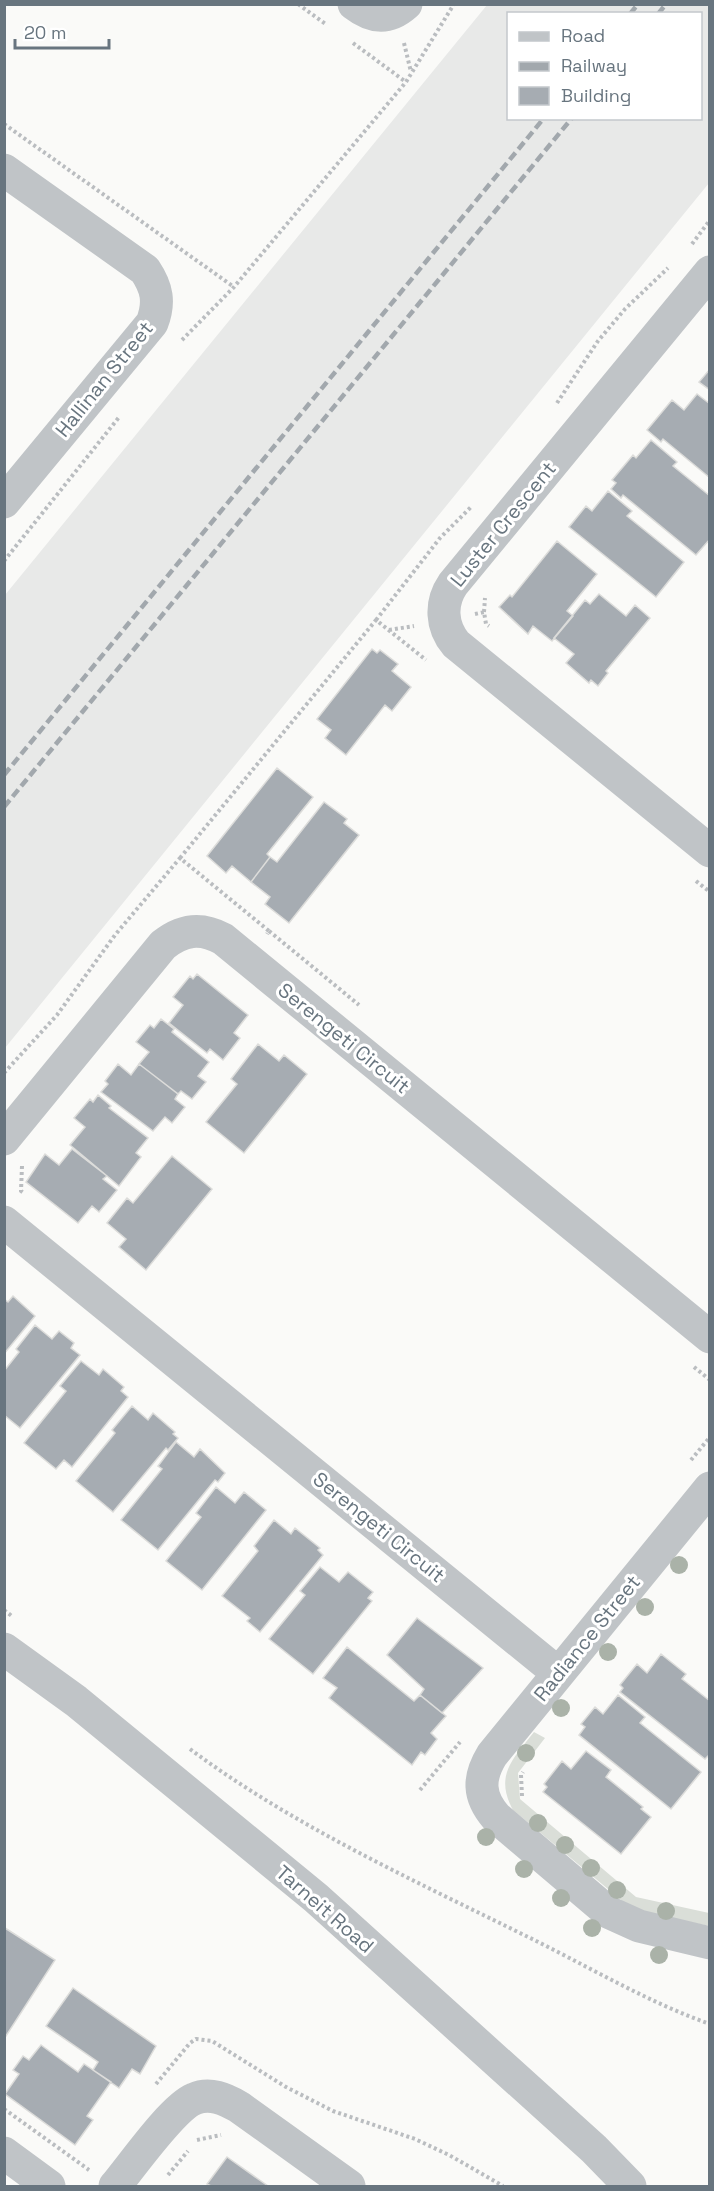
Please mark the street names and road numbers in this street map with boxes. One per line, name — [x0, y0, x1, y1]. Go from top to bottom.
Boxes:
street label: Hallinan Street — [49, 316, 159, 442]
street label: Luster Crescent — [444, 456, 562, 592]
street label: Serengeti Circuit — [273, 977, 415, 1099]
street label: Serengeti Circuit — [308, 1466, 450, 1588]
street label: Radiance Street — [528, 1569, 646, 1707]
street label: Tarneit Road — [271, 1859, 379, 1959]

